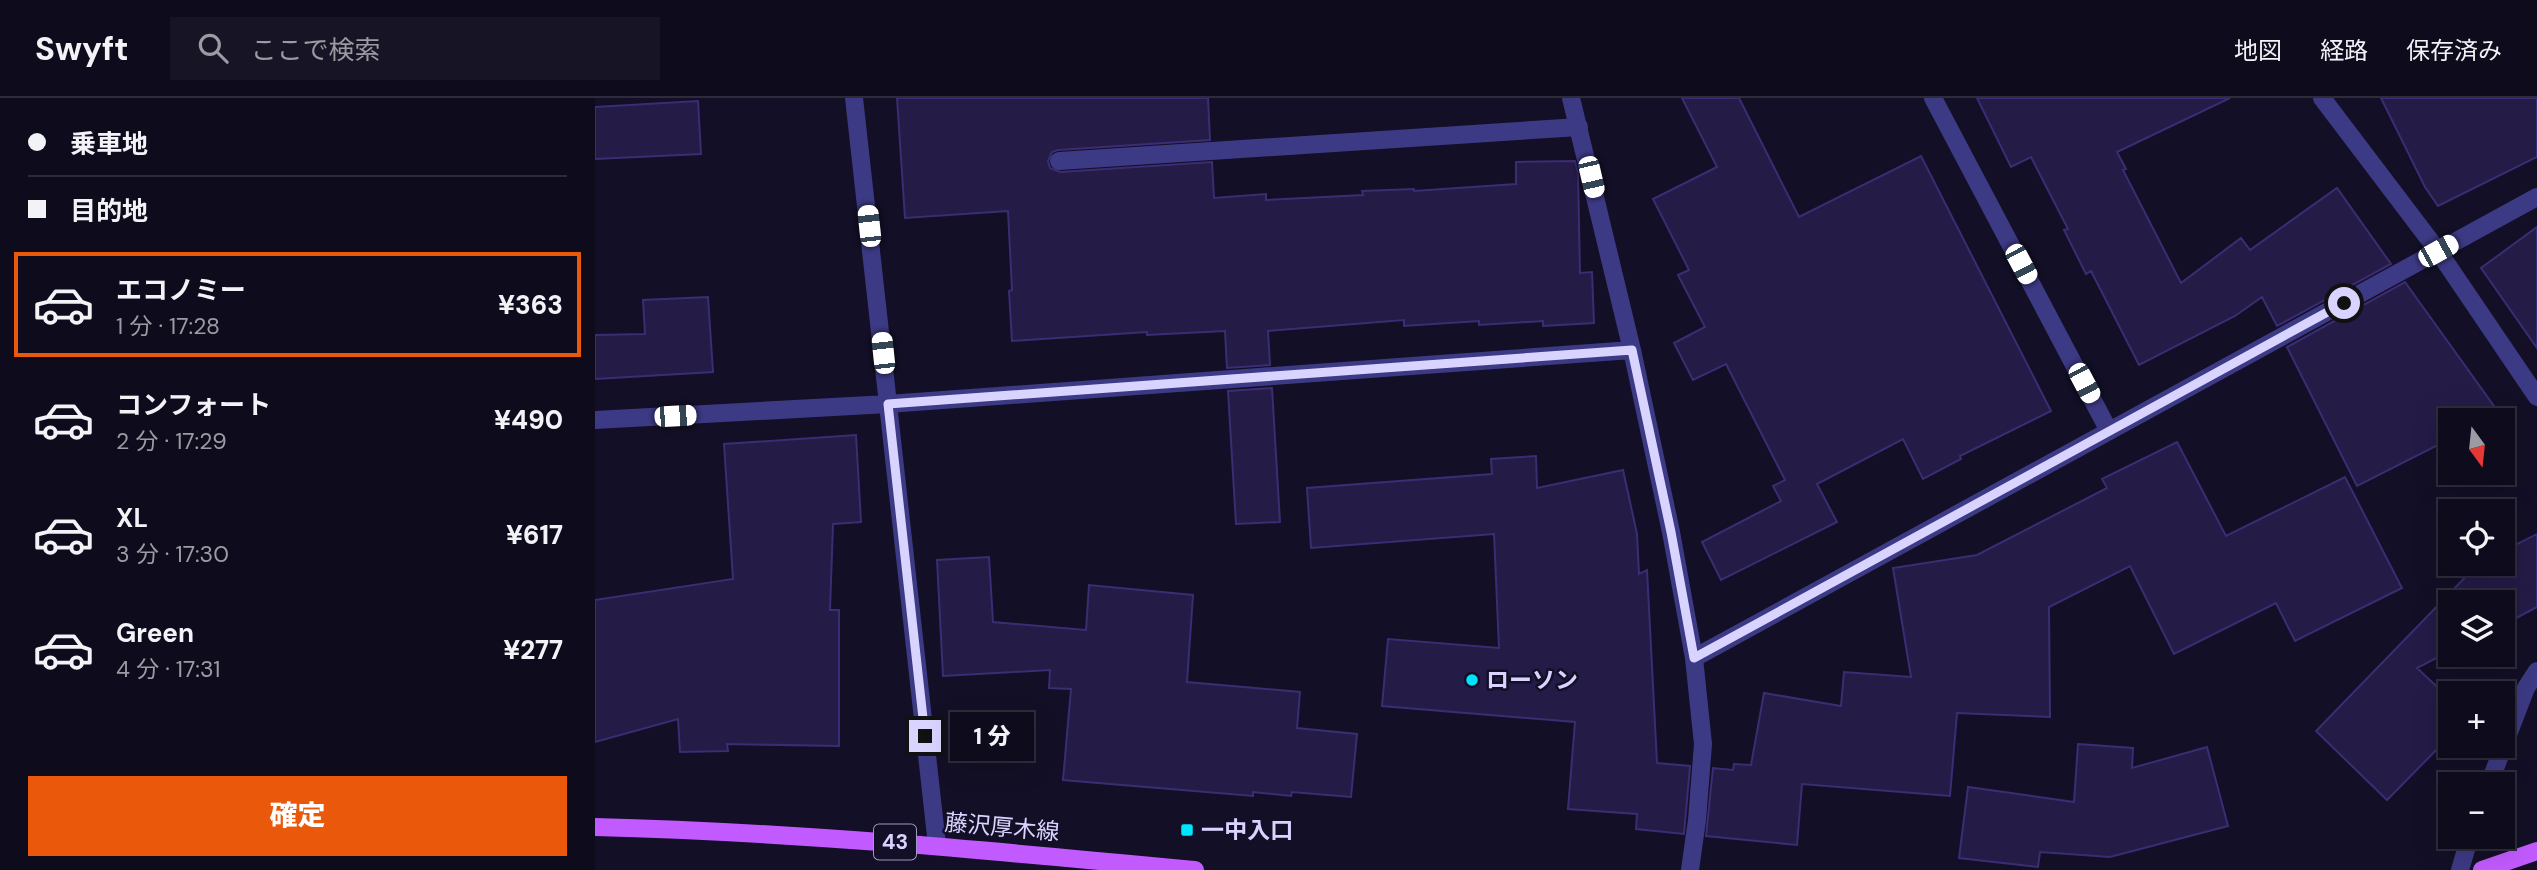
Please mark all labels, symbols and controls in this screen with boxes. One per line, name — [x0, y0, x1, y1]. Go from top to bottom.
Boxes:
search box — [170, 17, 660, 80]
text: Swyft — [35, 27, 128, 70]
icon: search — [194, 29, 232, 67]
text: ここで検索 — [250, 33, 380, 67]
text: 地図 — [2234, 35, 2282, 66]
text: 経路 — [2320, 35, 2368, 66]
text: 保存済み — [2406, 35, 2502, 66]
text: 乗車地 — [70, 127, 148, 161]
car — [1577, 154, 1606, 200]
text: 目的地 — [70, 194, 148, 228]
car — [857, 204, 882, 248]
car — [2415, 232, 2462, 270]
car — [2002, 241, 2041, 287]
icon: car — [32, 273, 95, 336]
text: エコノミー — [116, 273, 246, 307]
route start — [2328, 287, 2360, 319]
text: ¥363 — [498, 288, 563, 322]
text: 1 分 · 17:28 — [116, 311, 220, 341]
car — [871, 331, 896, 375]
car — [2065, 360, 2104, 406]
icon: car — [32, 388, 95, 451]
text: コンフォート — [116, 388, 271, 422]
text: ¥490 — [494, 403, 563, 437]
car — [654, 404, 697, 428]
north arrow — [2438, 408, 2515, 485]
map controls — [2438, 408, 2515, 849]
text: 2 分 · 17:29 — [116, 426, 227, 456]
button: locate — [2438, 499, 2515, 576]
text: XL — [116, 501, 148, 535]
icon: car — [32, 503, 95, 566]
text: ¥617 — [506, 518, 563, 552]
text: 3 分 · 17:30 — [116, 539, 229, 569]
button: layers — [2438, 590, 2515, 667]
text: Green — [116, 616, 194, 650]
icon: car — [32, 618, 95, 681]
text: ¥277 — [503, 633, 563, 667]
text: 4 分 · 17:31 — [116, 654, 220, 684]
place label: ローソン — [1486, 665, 1578, 695]
marker: ローソン — [1464, 672, 1480, 688]
button: + — [2438, 681, 2515, 758]
callout: 1 分 — [949, 712, 1033, 760]
route end — [909, 720, 941, 752]
text: 1 分 — [974, 721, 1010, 751]
button: − — [2438, 772, 2515, 849]
button: 確定 — [28, 776, 567, 856]
street label: 藤沢厚木線 — [943, 807, 1061, 847]
place label: 一中入口 — [1201, 815, 1293, 845]
marker: 一中入口 — [1179, 822, 1195, 838]
road number: 43 — [874, 824, 916, 860]

